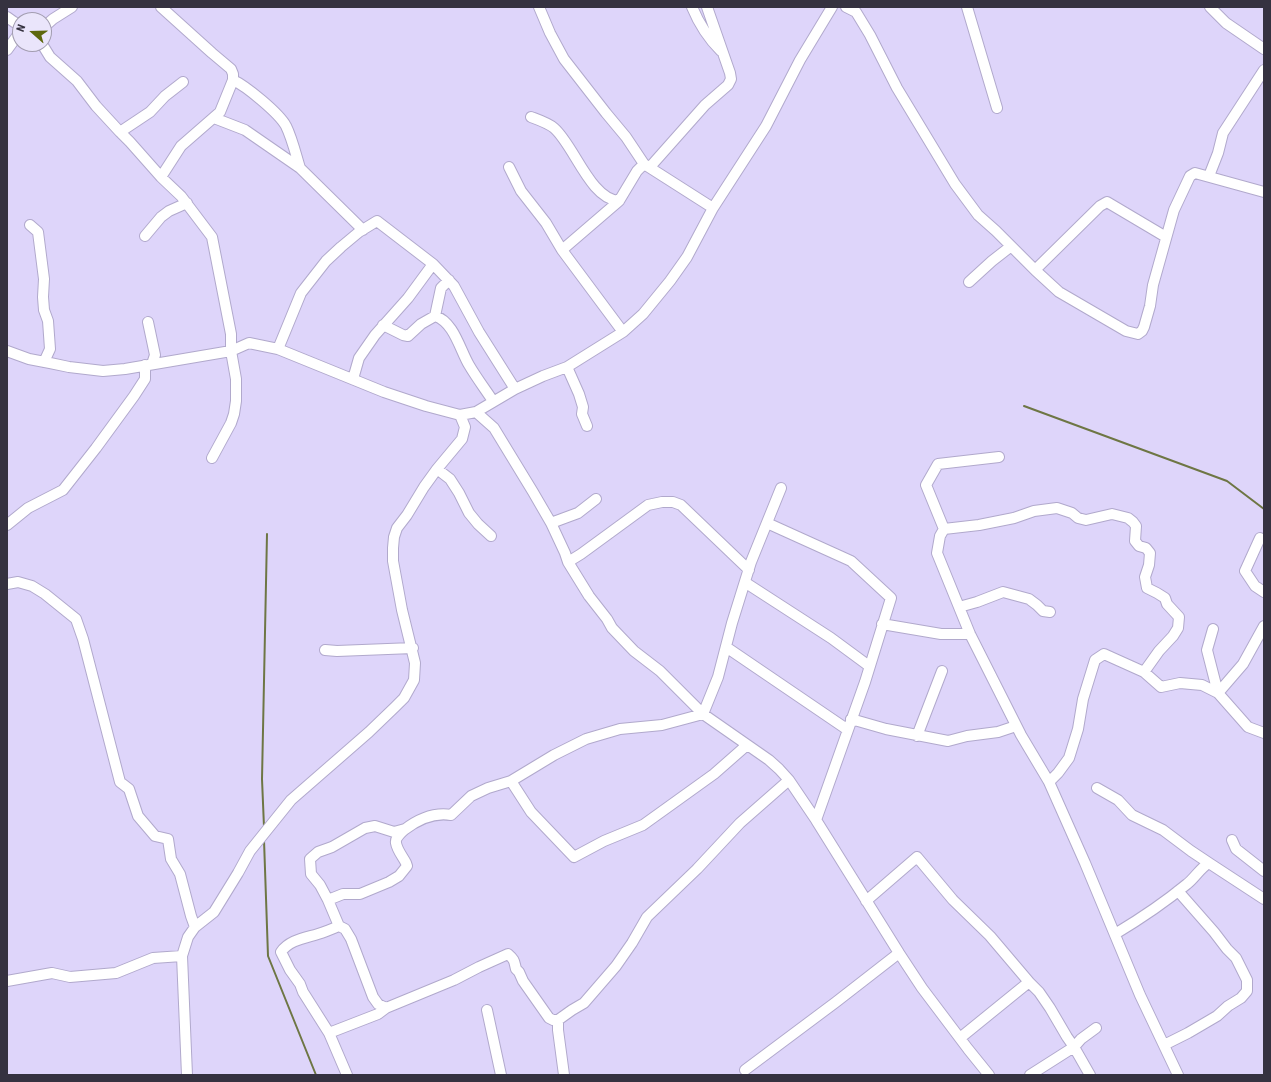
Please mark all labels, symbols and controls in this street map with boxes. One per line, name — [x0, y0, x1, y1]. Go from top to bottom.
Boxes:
north arrow — [12, 12, 52, 52]
text: N — [14, 23, 28, 33]

